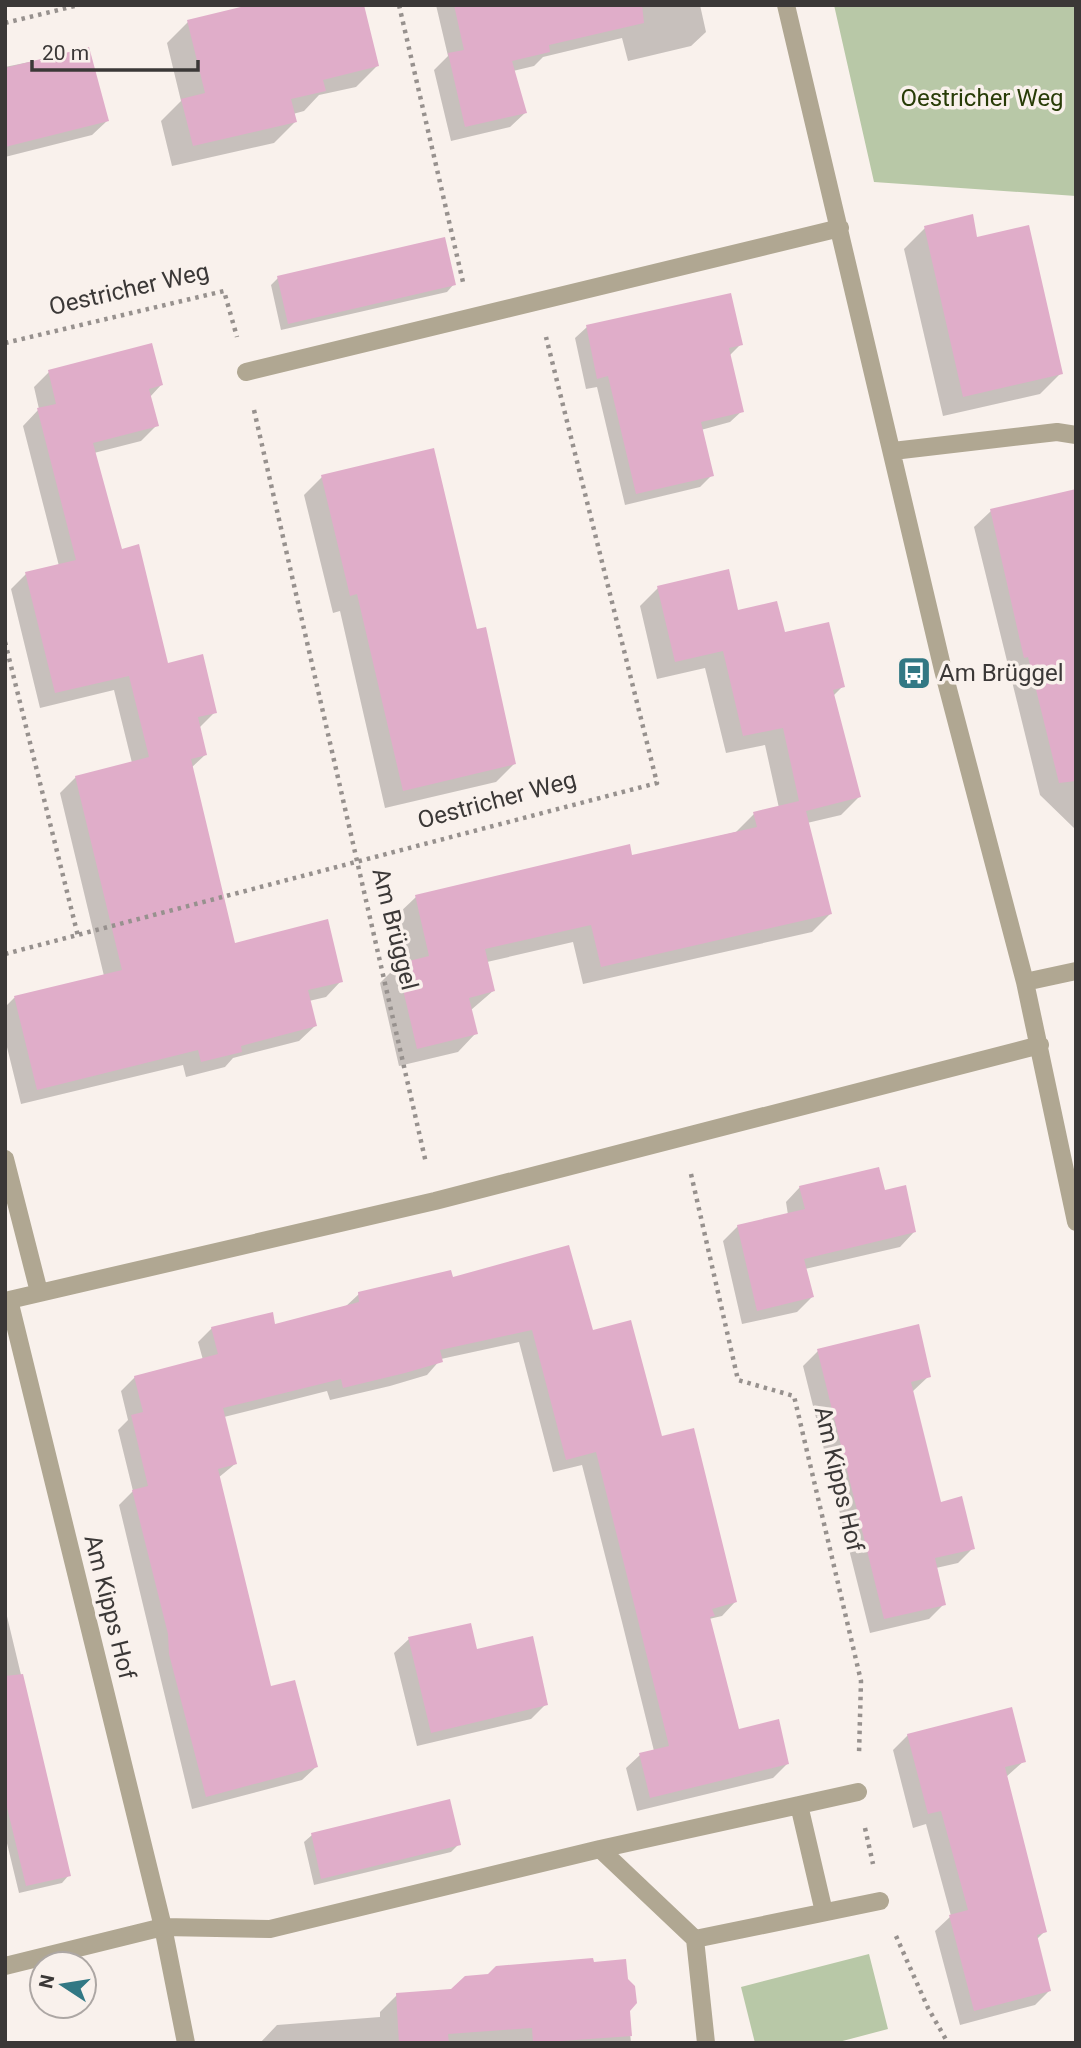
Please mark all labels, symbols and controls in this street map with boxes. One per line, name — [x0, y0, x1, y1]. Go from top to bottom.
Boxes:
scale bar — [32, 28, 198, 72]
text: 20 m — [42, 41, 89, 65]
park label: Oestricher Weg — [900, 84, 1064, 112]
street label: Oestricher Weg — [46, 257, 212, 321]
bus stop icon: Am Brüggel — [895, 654, 933, 692]
place label: Am Brüggel — [939, 659, 1064, 687]
street label: Oestricher Weg — [415, 765, 579, 835]
street label: Am Brüggel — [366, 865, 424, 993]
street label: Am Kipps Hof — [809, 1404, 869, 1555]
street label: Am Kipps Hof — [79, 1532, 142, 1683]
north arrow — [28, 1950, 98, 2020]
text: N — [34, 1973, 60, 1991]

